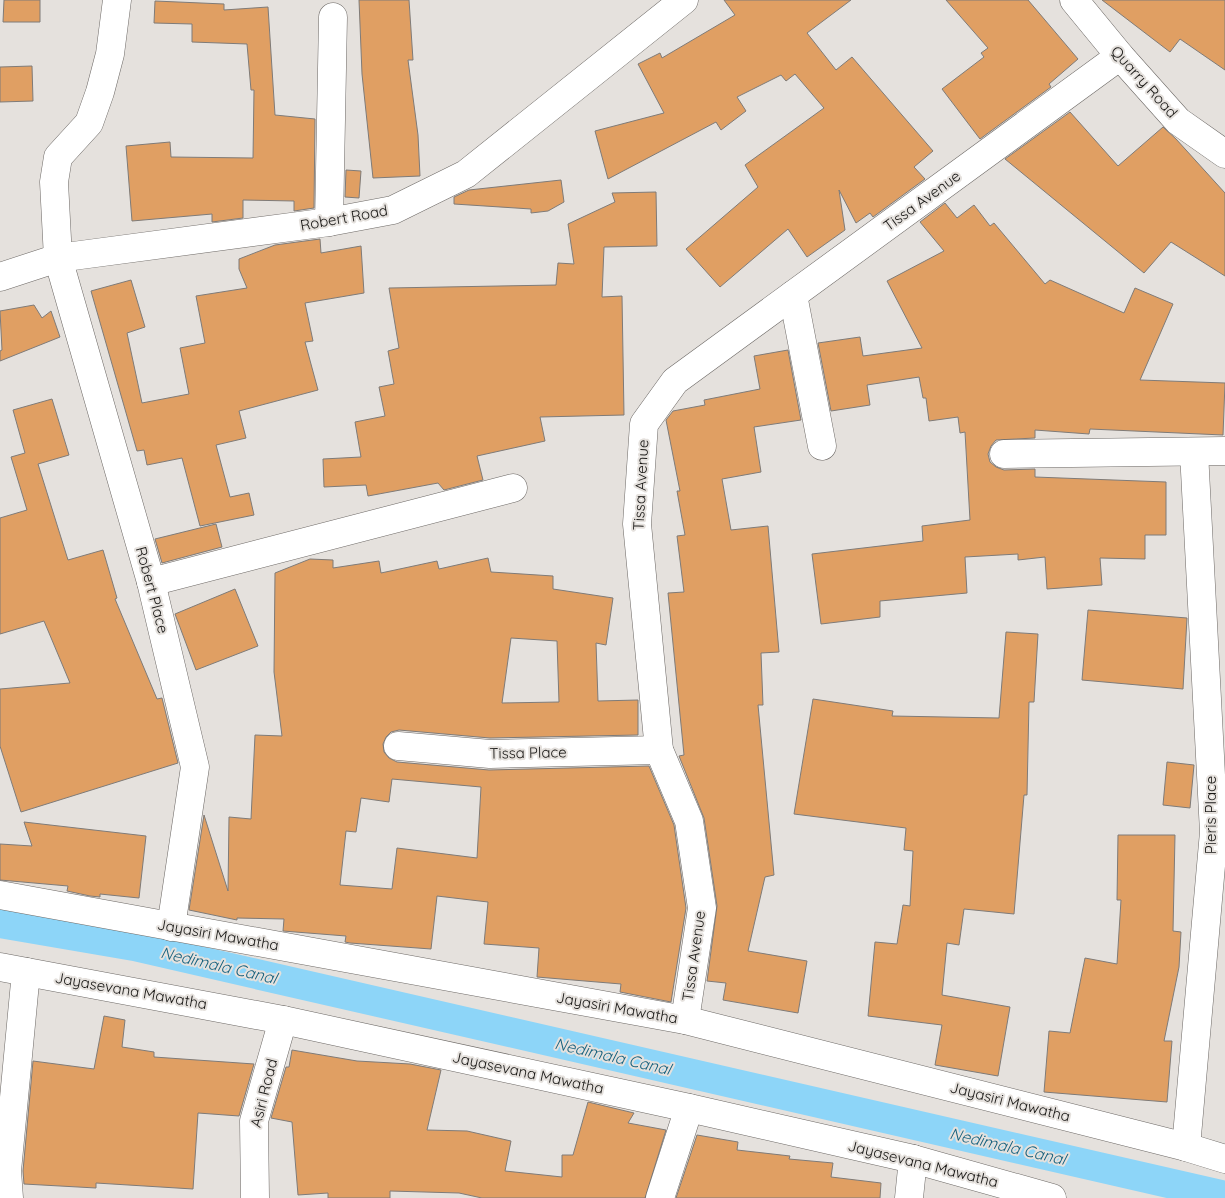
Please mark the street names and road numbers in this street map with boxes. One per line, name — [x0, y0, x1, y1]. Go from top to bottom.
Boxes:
street label: Quarry Road — [1107, 42, 1182, 122]
street label: Tissa Avenue — [879, 166, 964, 235]
street label: Robert Road — [299, 200, 389, 235]
street label: Tissa Avenue — [629, 439, 652, 531]
street label: Robert Place — [132, 544, 173, 635]
street label: Tissa Place — [489, 742, 567, 763]
street label: Pieris Place — [1201, 776, 1220, 854]
street label: Tissa Avenue — [678, 910, 709, 1002]
street label: Jayasiri Mawatha — [156, 914, 280, 955]
street label: Jayasevana Mawatha — [54, 968, 209, 1013]
street label: Jayasiri Mawatha — [555, 987, 679, 1028]
street label: Jayasevana Mawatha — [451, 1047, 605, 1098]
street label: Asiri Road — [246, 1056, 281, 1129]
street label: Jayasiri Mawatha — [948, 1077, 1072, 1126]
street label: Jayasevana Mawatha — [846, 1136, 1000, 1191]

